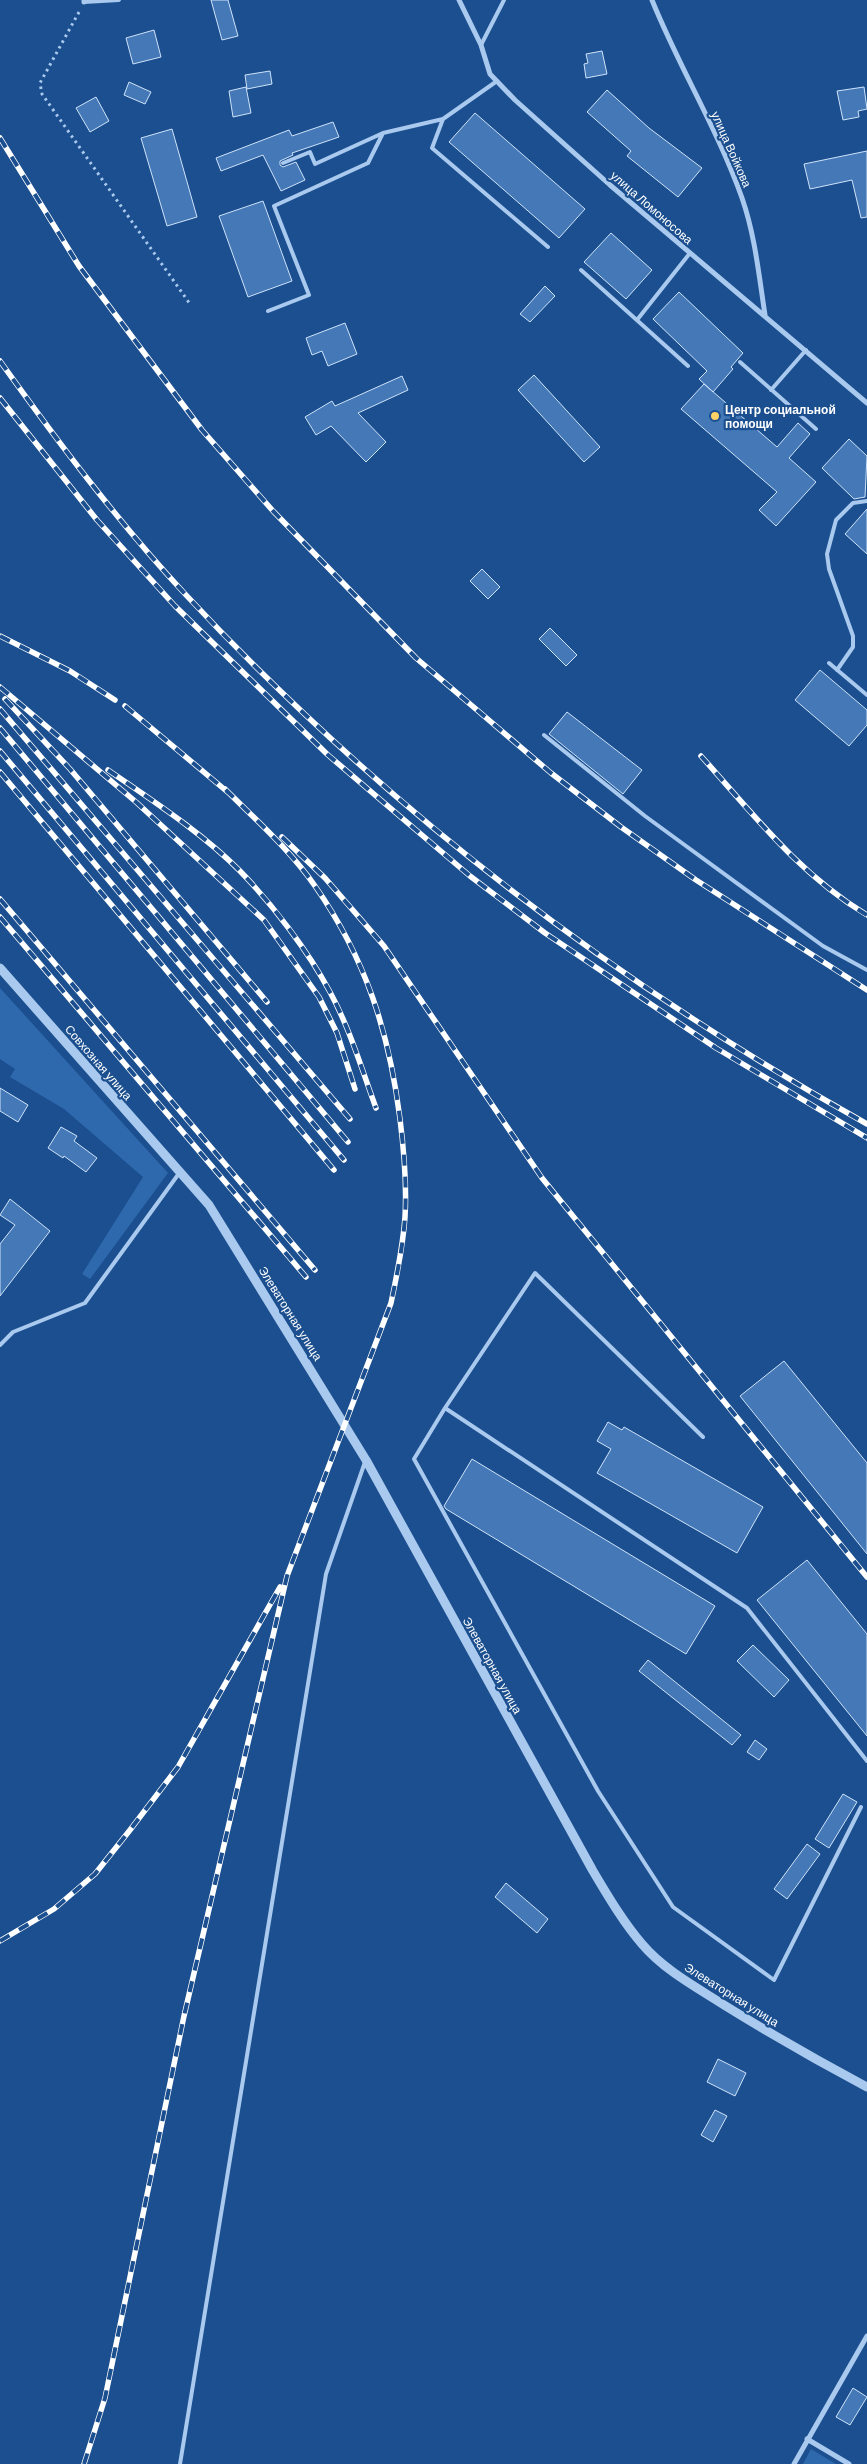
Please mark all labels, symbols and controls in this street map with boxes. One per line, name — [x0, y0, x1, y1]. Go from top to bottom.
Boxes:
street label: улица Войкова — [708, 109, 755, 190]
street label: улица Ломоносова — [608, 168, 696, 247]
place label: Центр социальной помощи — [725, 402, 836, 431]
marker: Центр социальной помощи — [709, 410, 721, 422]
street label: Совхозная улица — [62, 1022, 136, 1103]
street label: Элеваторная улица — [255, 1263, 326, 1363]
street label: Элеваторная улица — [460, 1614, 526, 1717]
street label: Элеваторная улица — [682, 1959, 782, 2030]

